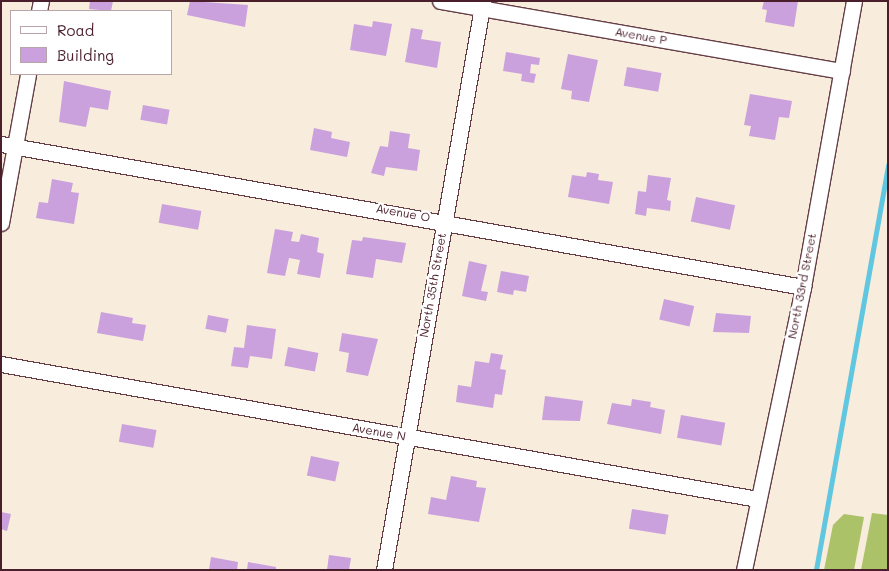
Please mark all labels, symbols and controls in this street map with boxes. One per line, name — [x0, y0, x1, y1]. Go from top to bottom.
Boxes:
legend — [10, 10, 172, 75]
text: Road — [57, 20, 94, 40]
street label: Avenue P — [614, 24, 668, 48]
text: Building — [57, 45, 114, 65]
street label: Avenue O — [375, 201, 431, 225]
street label: North 35th Street — [417, 232, 449, 338]
street label: North 33rd Street — [785, 232, 819, 340]
street label: Avenue N — [351, 420, 407, 444]

